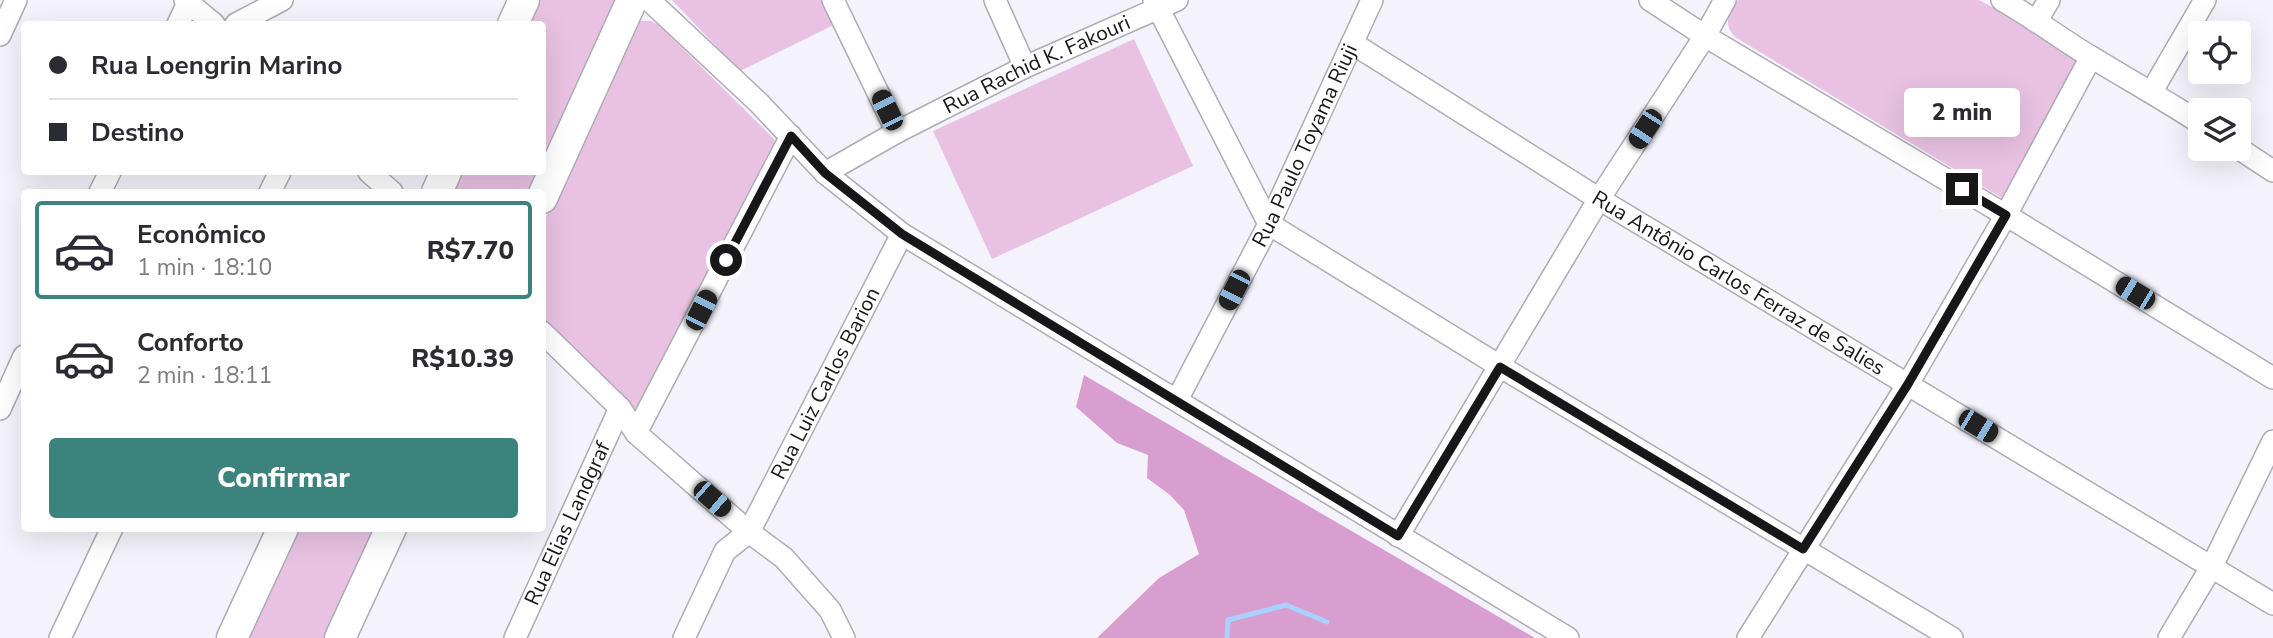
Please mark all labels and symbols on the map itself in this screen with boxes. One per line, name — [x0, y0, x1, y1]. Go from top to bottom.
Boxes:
street label: Rua Rachid K. Fakouri — [938, 8, 1134, 120]
street label: Rua Paulo Toyama Riuji — [1245, 39, 1364, 252]
car — [869, 87, 906, 133]
callout: 2 min — [1904, 88, 2020, 136]
car — [1625, 106, 1666, 152]
route end — [1946, 173, 1978, 205]
street label: Rua Antônio Carlos Ferraz de Salies — [1587, 184, 1890, 382]
route start — [710, 244, 742, 276]
car — [1216, 267, 1253, 313]
car — [2112, 273, 2159, 313]
street label: Rua Luiz Carlos Barion — [764, 282, 886, 484]
car — [683, 287, 720, 333]
car — [1955, 406, 2002, 446]
street label: Rua Elias Landgraf — [518, 436, 617, 610]
car — [690, 477, 735, 521]

